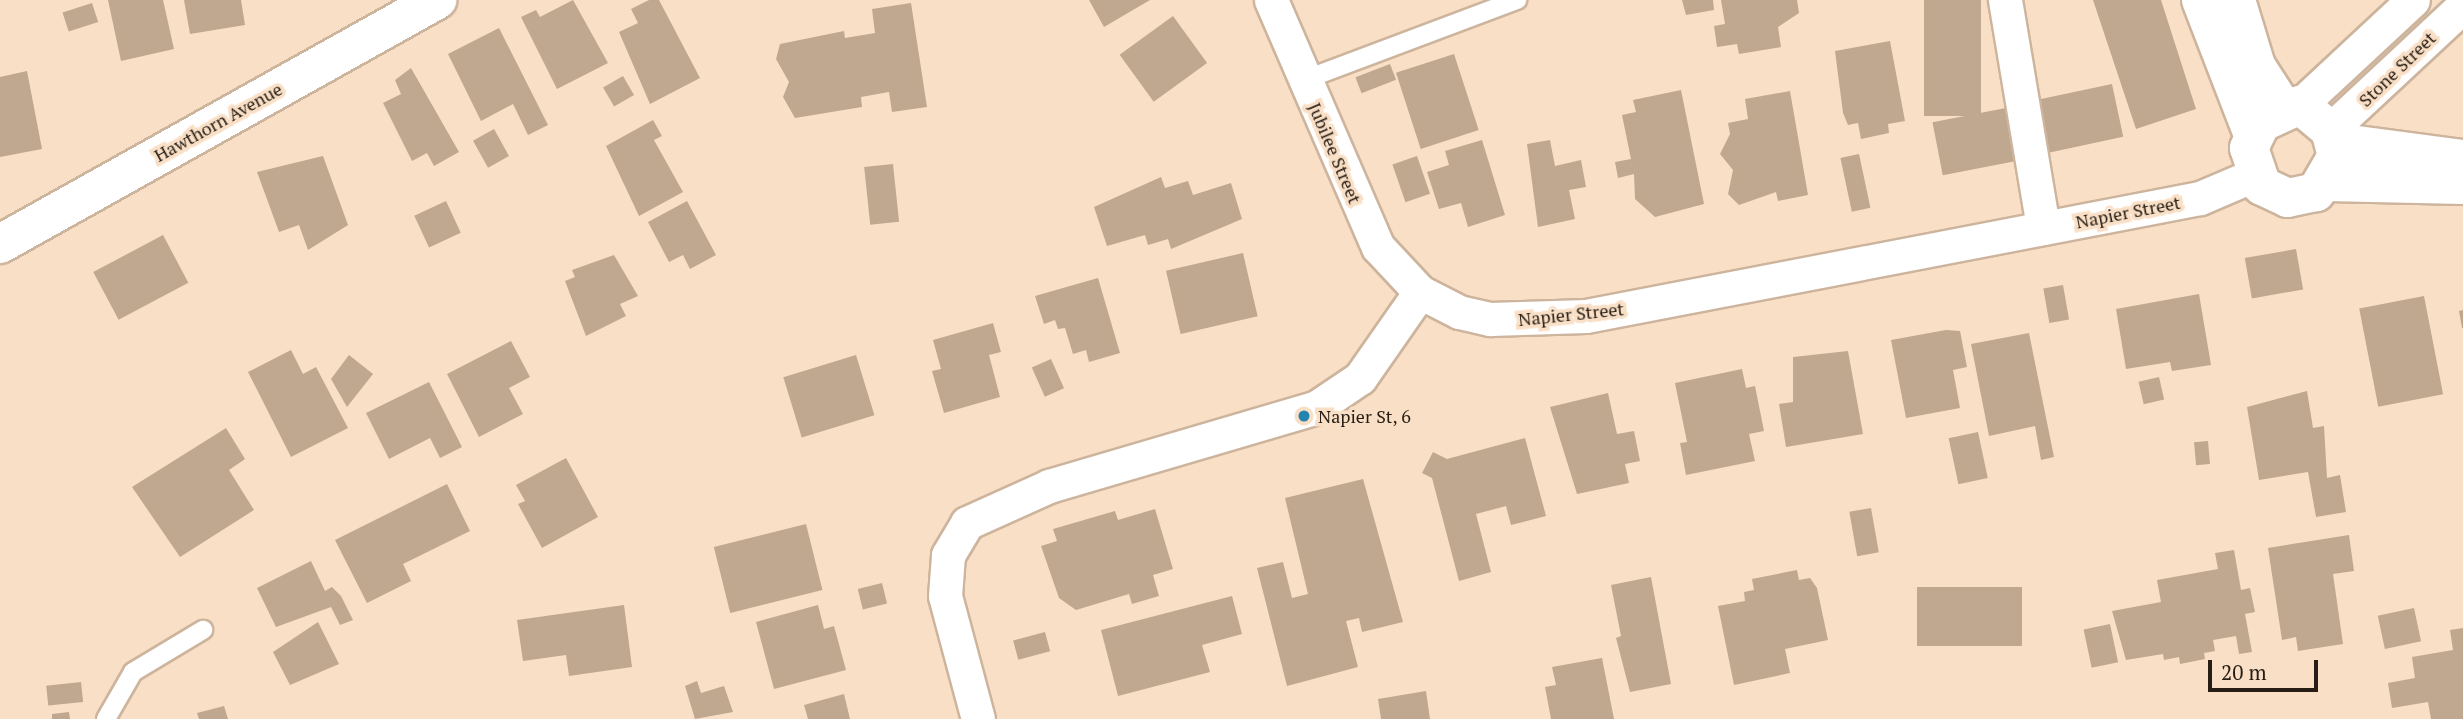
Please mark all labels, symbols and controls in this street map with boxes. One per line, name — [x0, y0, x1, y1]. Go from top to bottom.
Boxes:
street label: Stone Street — [2354, 27, 2440, 111]
street label: Hawthorn Avenue — [150, 78, 286, 166]
street label: Jubilee Street — [1304, 99, 1366, 207]
street label: Napier Street — [2074, 191, 2182, 233]
street label: Napier Street — [1517, 298, 1625, 330]
place label: Napier St, 6 — [1318, 405, 1412, 427]
marker: Napier St, 6 — [1296, 408, 1312, 424]
scale bar — [2211, 646, 2321, 690]
text: 20 m — [2221, 658, 2267, 686]

